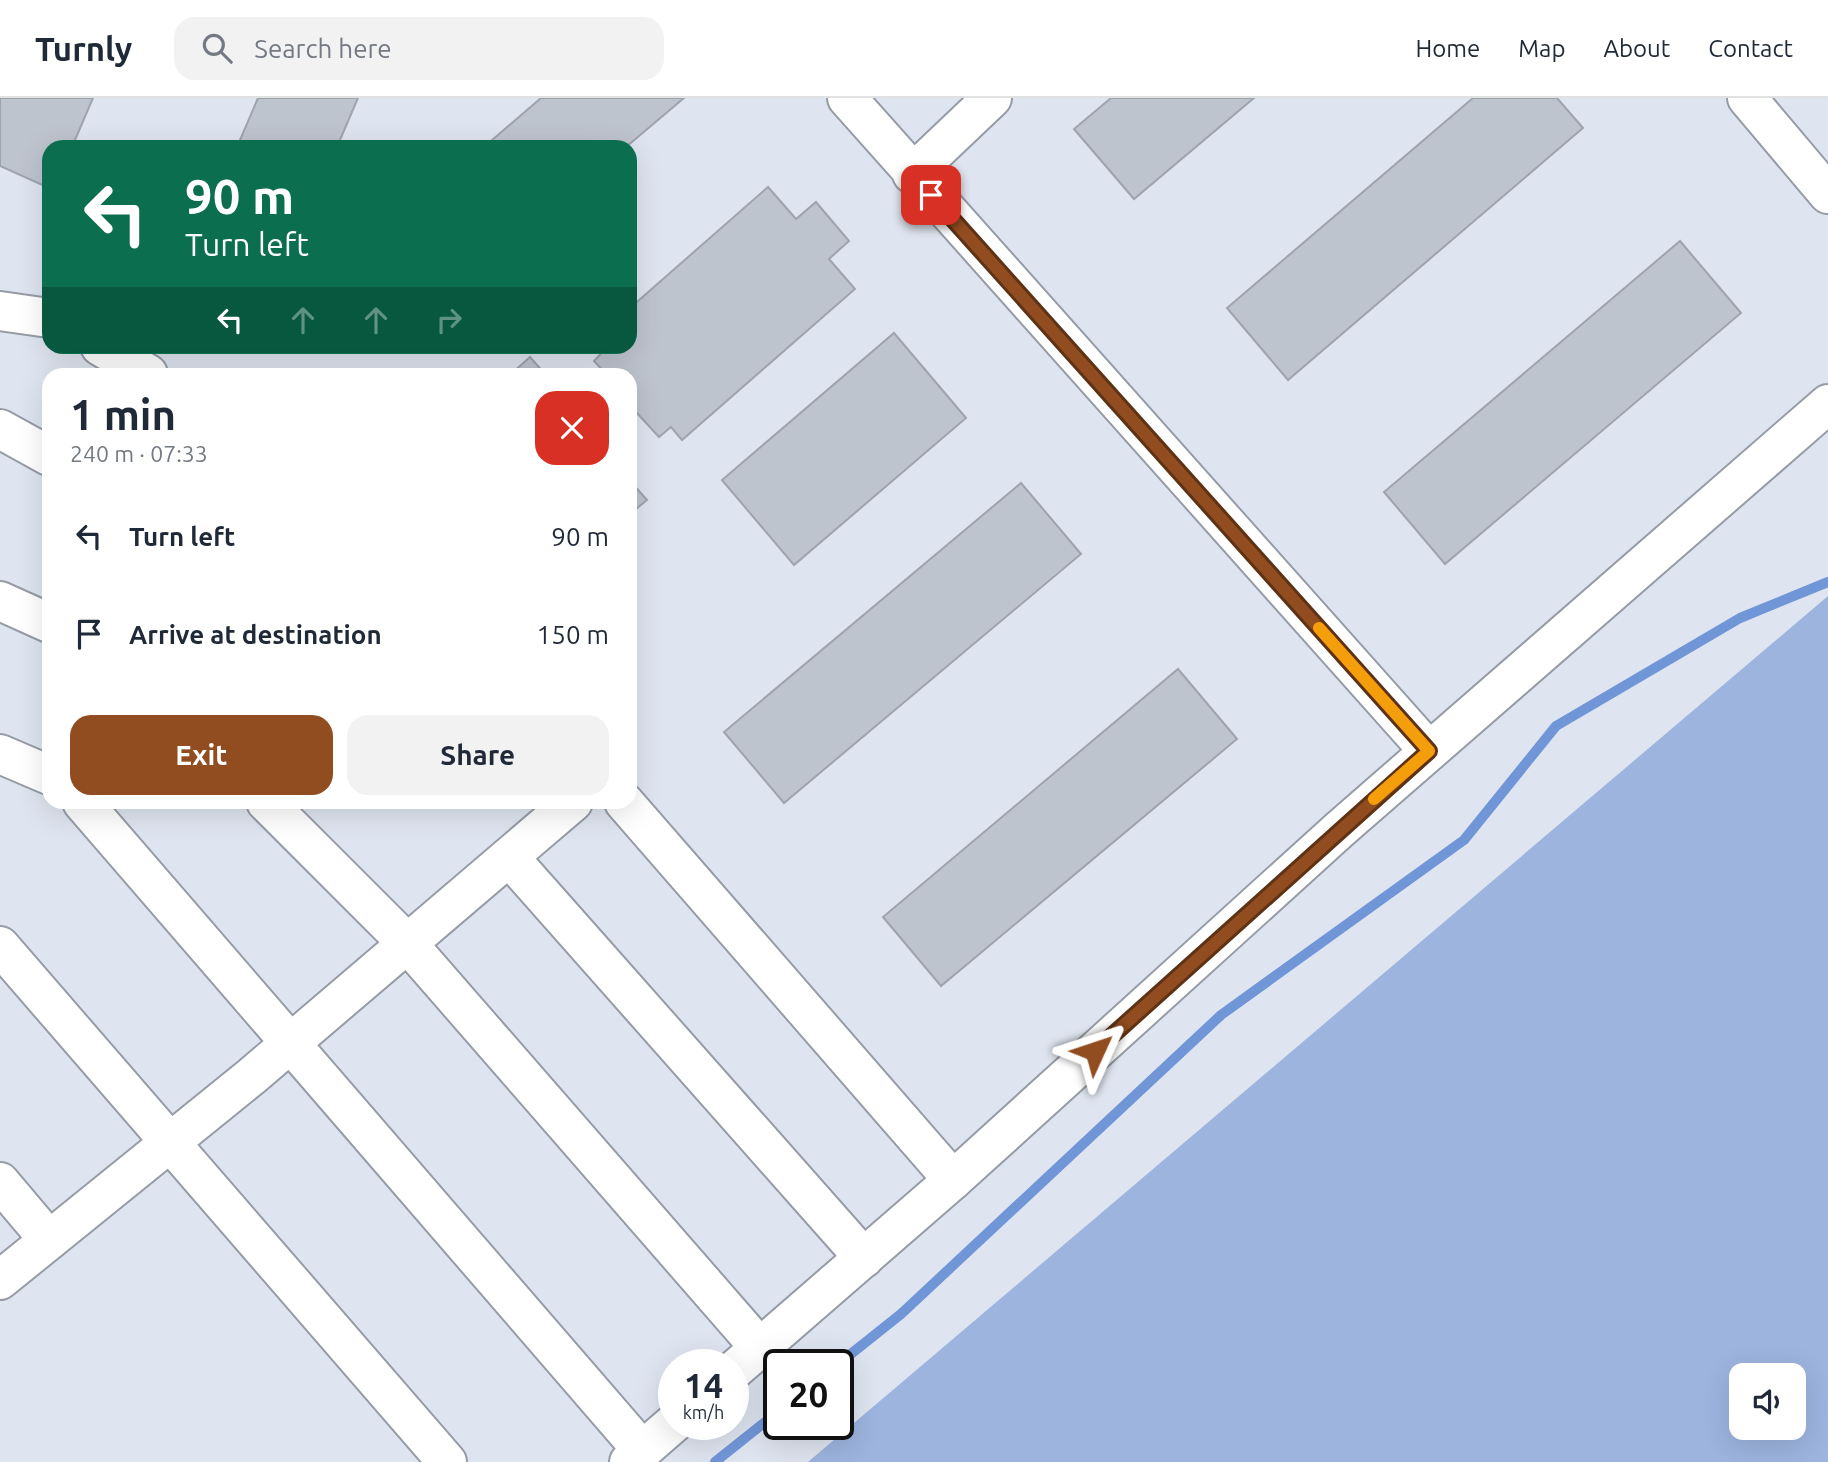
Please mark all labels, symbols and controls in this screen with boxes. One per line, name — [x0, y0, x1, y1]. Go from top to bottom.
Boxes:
search box — [174, 17, 664, 80]
icon: search — [198, 29, 236, 67]
text: Turnly — [35, 30, 132, 67]
text: Search here — [254, 34, 392, 63]
text: Home — [1415, 35, 1480, 62]
text: Map — [1518, 35, 1565, 62]
text: About — [1603, 35, 1670, 62]
text: Contact — [1708, 35, 1793, 62]
pin — [901, 165, 961, 225]
icon: left — [70, 168, 161, 259]
text: 90 m — [185, 168, 294, 223]
icon: arrive — [912, 176, 950, 214]
text: Turn left — [185, 226, 309, 262]
icon: left — [211, 301, 249, 339]
icon: ahead — [284, 301, 322, 339]
icon: ahead — [357, 301, 395, 339]
icon: right — [430, 301, 468, 339]
text: 1 min — [70, 391, 176, 438]
button: close — [535, 391, 609, 465]
text: 240 m · 07:33 — [70, 441, 208, 466]
icon: left — [70, 517, 108, 555]
text: Turn left — [129, 522, 235, 551]
text: 90 m — [551, 522, 609, 551]
icon: arrive — [70, 615, 108, 653]
text: Arrive at destination — [129, 620, 382, 649]
text: 150 m — [537, 620, 609, 649]
button: Exit — [70, 715, 333, 795]
button: Share — [347, 715, 609, 795]
position arrow — [1058, 1014, 1132, 1088]
speed limit sign: 20 — [763, 1349, 854, 1440]
map controls — [1729, 1363, 1806, 1440]
button: sound — [1729, 1363, 1806, 1440]
text: 14 — [684, 1365, 723, 1405]
text: km/h — [683, 1402, 724, 1422]

